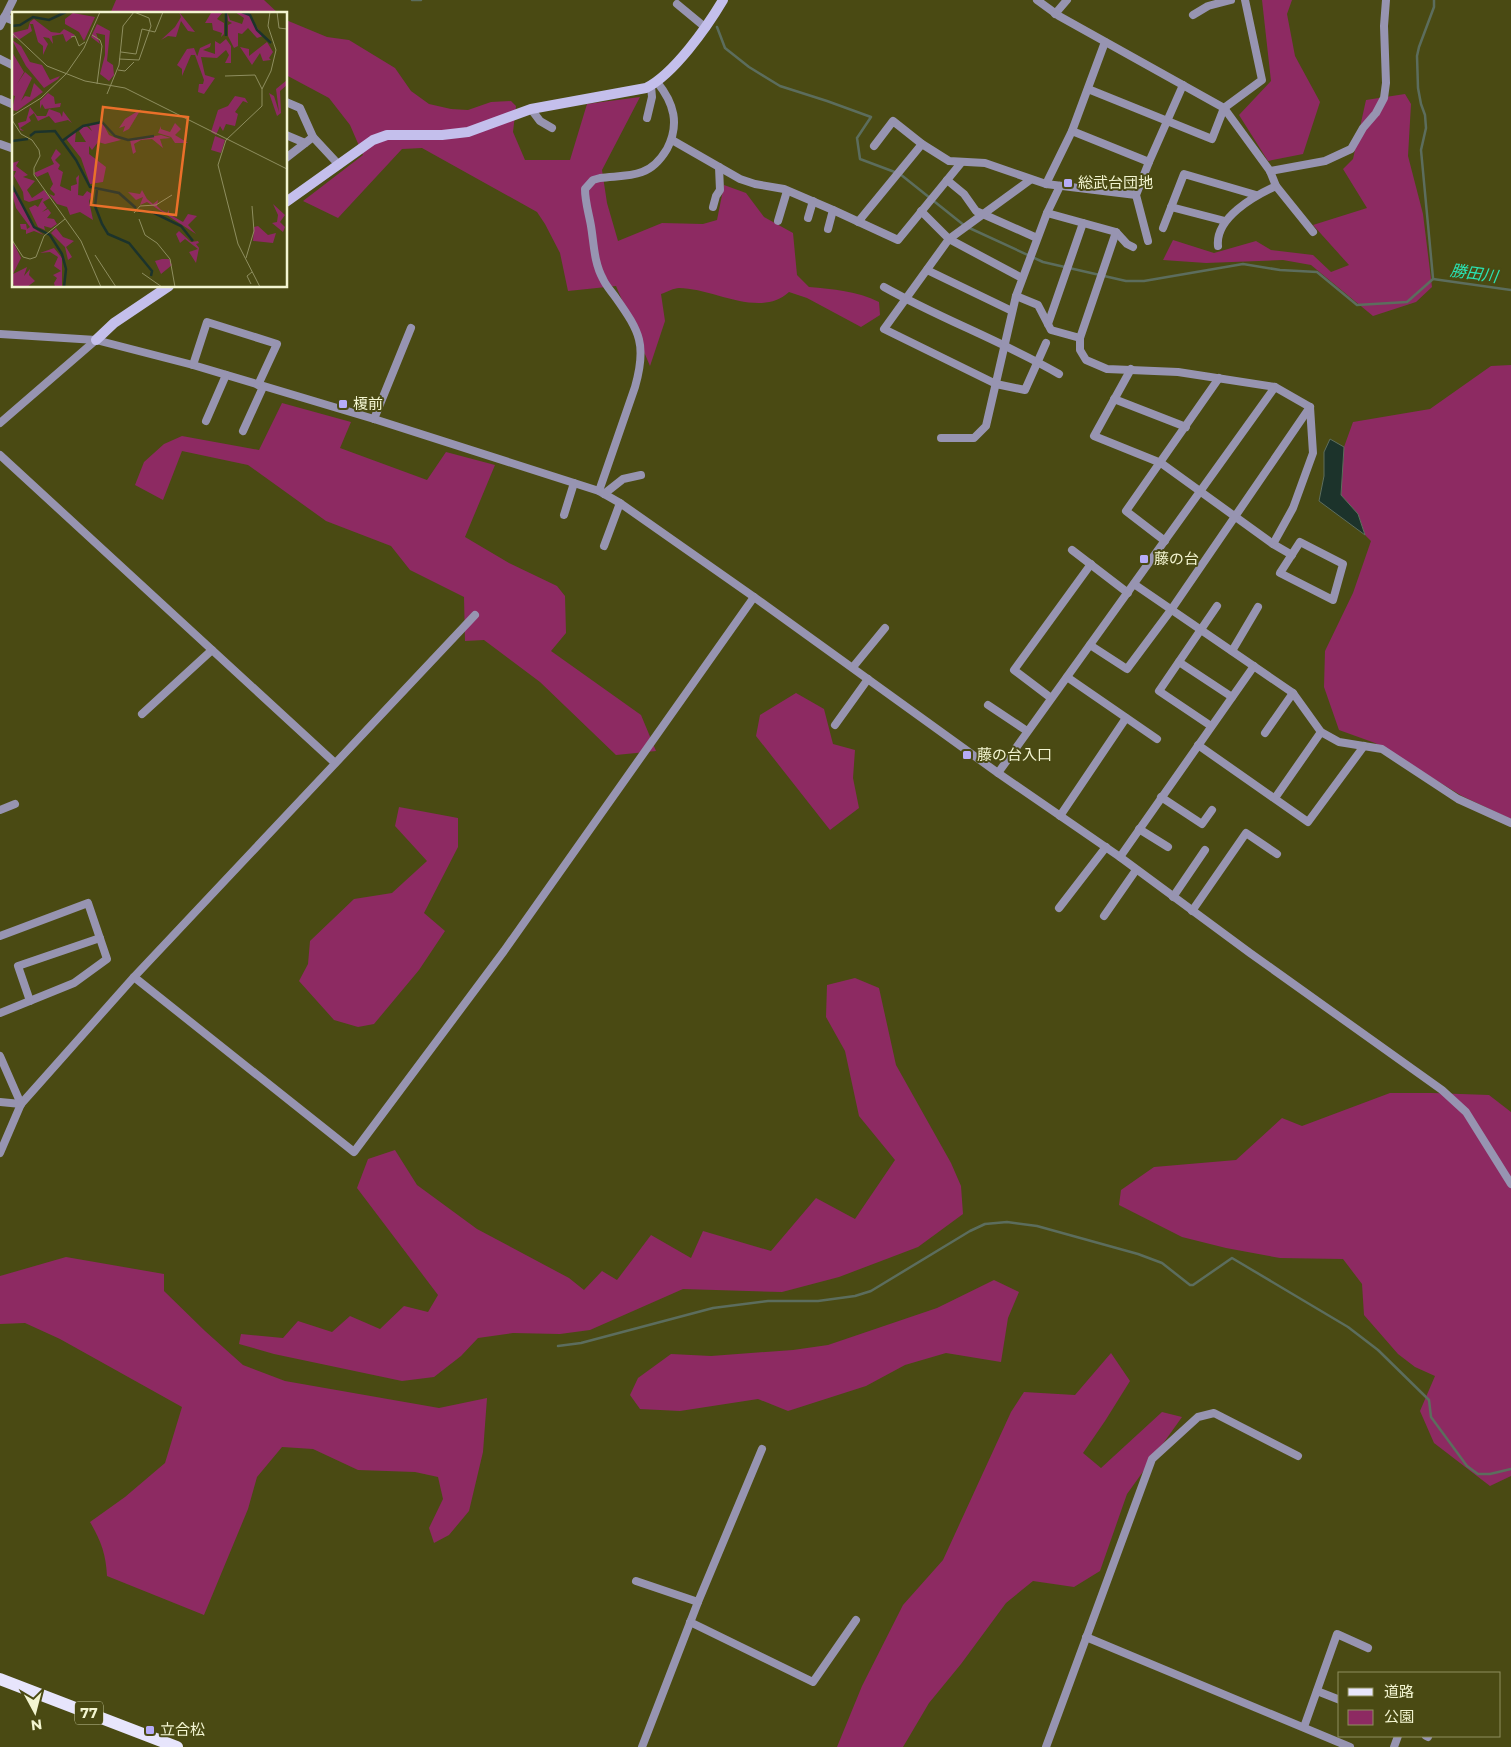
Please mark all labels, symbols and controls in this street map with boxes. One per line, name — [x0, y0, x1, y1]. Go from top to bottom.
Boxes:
inset map — [12, 12, 288, 288]
place label: 総武台団地 — [1078, 173, 1153, 192]
marker: 総武台団地 — [1062, 177, 1074, 189]
water label: 勝田川 — [1449, 261, 1501, 287]
place label: 榎前 — [353, 394, 383, 413]
marker: 榎前 — [337, 398, 349, 410]
place label: 藤の台 — [1154, 549, 1199, 568]
marker: 藤の台 — [1138, 553, 1150, 565]
place label: 藤の台入口 — [977, 745, 1052, 764]
marker: 藤の台入口 — [961, 749, 973, 761]
legend — [1338, 1672, 1501, 1737]
text: 道路 — [1384, 1682, 1414, 1701]
north arrow — [10, 1687, 60, 1737]
road number: 77 — [75, 1702, 103, 1725]
text: 公園 — [1384, 1707, 1414, 1726]
text: N — [30, 1715, 43, 1735]
place label: 立合松 — [160, 1720, 205, 1739]
marker: 立合松 — [144, 1724, 156, 1736]

